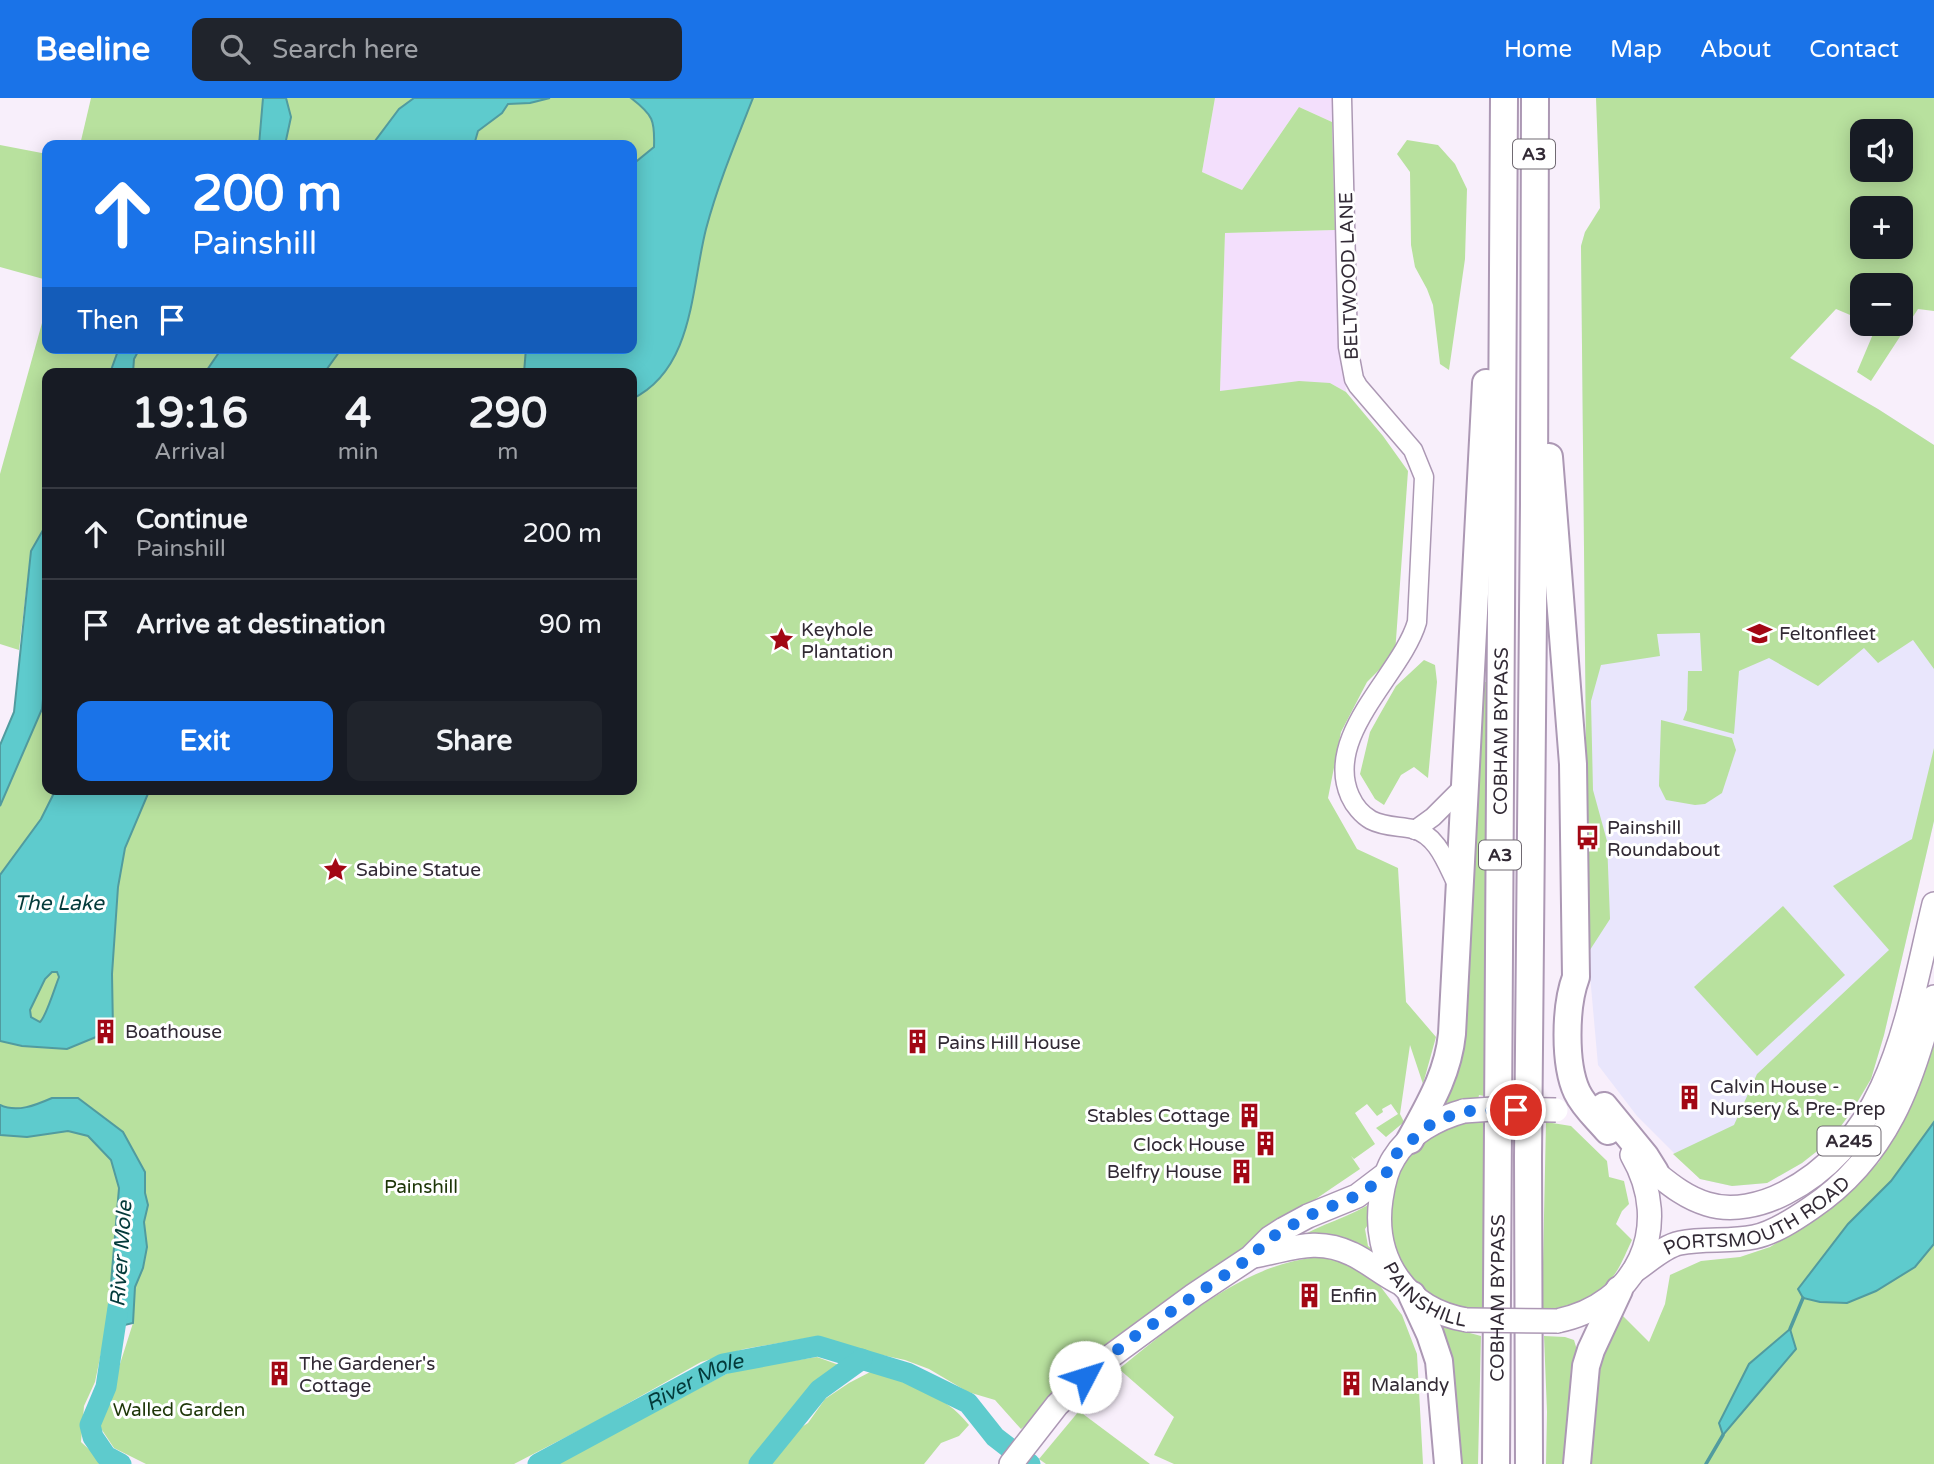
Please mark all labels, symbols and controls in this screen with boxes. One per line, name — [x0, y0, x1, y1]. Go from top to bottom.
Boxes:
search box — [192, 18, 682, 81]
text: Beeline — [35, 30, 150, 69]
icon: search — [216, 30, 254, 68]
text: Search here — [272, 34, 418, 65]
text: Home — [1504, 35, 1572, 64]
text: Map — [1610, 35, 1662, 64]
text: About — [1700, 35, 1771, 64]
text: Contact — [1809, 35, 1899, 64]
map controls — [1850, 119, 1913, 336]
button: sound — [1850, 119, 1913, 182]
road number: A3 — [1513, 140, 1555, 168]
text: 200 m — [192, 165, 342, 224]
icon: ahead — [77, 168, 168, 259]
street label: BELTWOOD LANE — [1335, 192, 1363, 360]
button: + — [1850, 196, 1913, 259]
text: Painshill — [192, 225, 317, 263]
button: − — [1850, 273, 1913, 336]
icon: arrive — [153, 301, 191, 339]
text: Then — [77, 305, 139, 336]
text: 19:16 — [132, 388, 248, 439]
text: 4 — [345, 388, 371, 439]
text: 290 — [468, 388, 547, 439]
text: Arrival — [154, 438, 225, 466]
text: min — [338, 438, 379, 466]
text: m — [497, 438, 518, 466]
text: Continue — [136, 504, 248, 535]
icon: ahead — [77, 515, 115, 553]
text: 200 m — [522, 518, 602, 549]
text: Painshill — [136, 535, 226, 563]
icon: arrive — [77, 606, 115, 644]
text: Arrive at destination — [136, 609, 386, 640]
text: 90 m — [539, 609, 602, 640]
place label: Keyhole Plantation — [801, 619, 893, 663]
school or university icon: Feltonfleet — [1745, 619, 1773, 647]
place label: Feltonfleet — [1779, 623, 1876, 645]
place icon: Keyhole Plantation — [767, 626, 795, 654]
street label: COBHAM BYPASS — [1490, 647, 1513, 815]
button: Exit — [77, 701, 333, 781]
button: Share — [347, 701, 602, 781]
place label: Painshill Roundabout — [1607, 817, 1720, 861]
bus stop icon: Painshill Roundabout — [1573, 824, 1601, 852]
road number: A3 — [1479, 840, 1521, 870]
place icon: Sabine Statue — [322, 855, 350, 883]
place label: Sabine Statue — [356, 859, 481, 881]
water label: The Lake — [14, 891, 105, 916]
building icon: Boathouse — [91, 1017, 119, 1045]
place label: Boathouse — [125, 1021, 222, 1043]
building icon: Pains Hill House — [903, 1028, 931, 1056]
place label: Pains Hill House — [937, 1032, 1081, 1054]
place label: Calvin House - Nursery & Pre-Prep — [1710, 1076, 1885, 1120]
pin — [1486, 1080, 1546, 1140]
building icon: Calvin House - Nursery & Pre-Prep — [1676, 1083, 1704, 1111]
icon: arrive — [1497, 1091, 1535, 1129]
building icon: Stables Cottage — [1236, 1101, 1264, 1129]
place label: Stables Cottage — [1087, 1105, 1230, 1127]
road number: A245 — [1818, 1126, 1881, 1156]
building icon: Clock House — [1251, 1130, 1279, 1158]
place label: Clock House — [1133, 1134, 1245, 1156]
building icon: Belfry House — [1228, 1157, 1256, 1185]
place label: Belfry House — [1107, 1161, 1222, 1183]
street label: PORTSMOUTH ROAD — [1660, 1172, 1855, 1260]
park label: Painshill — [384, 1176, 458, 1198]
water label: River Mole — [105, 1199, 138, 1308]
street label: COBHAM BYPASS — [1486, 1214, 1509, 1382]
street label: PAINSHILL — [1378, 1258, 1469, 1332]
building icon: Enfin — [1296, 1281, 1324, 1309]
place label: Enfin — [1330, 1285, 1377, 1307]
position arrow — [1048, 1340, 1122, 1414]
water label: River Mole — [641, 1348, 746, 1417]
place label: The Gardener's Cottage — [299, 1353, 435, 1397]
building icon: The Gardener's Cottage — [265, 1360, 293, 1388]
building icon: Malandy — [1337, 1370, 1365, 1398]
place label: Malandy — [1371, 1374, 1449, 1396]
park label: Walled Garden — [113, 1399, 245, 1421]

